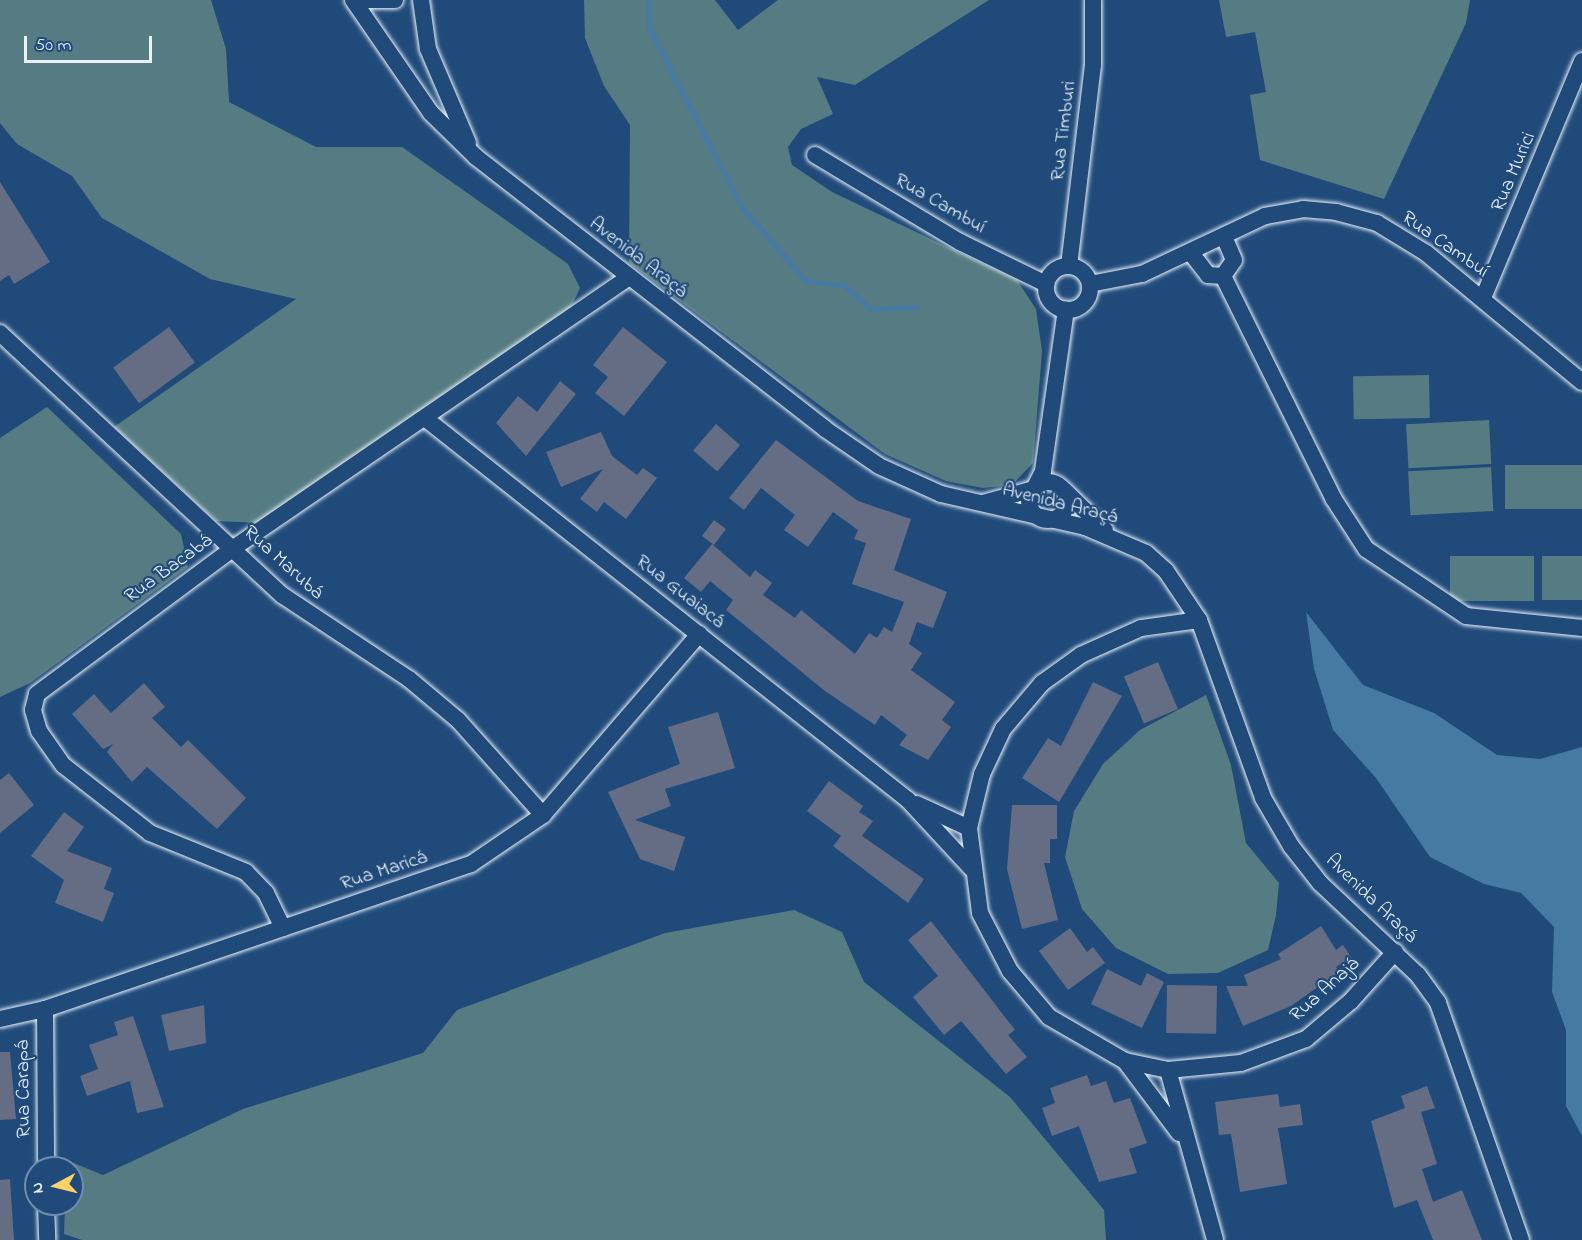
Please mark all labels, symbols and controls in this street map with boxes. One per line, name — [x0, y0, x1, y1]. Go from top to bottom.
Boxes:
scale bar — [27, 24, 154, 62]
text: 50 m — [35, 33, 72, 59]
street label: Rua Timburi — [1046, 80, 1082, 182]
street label: Rua Murici — [1487, 129, 1541, 215]
street label: Rua Cambuí — [890, 168, 990, 240]
street label: Rua Cambuí — [1397, 206, 1493, 284]
street label: Avenida Araçá — [584, 212, 692, 304]
street label: Avenida Araçá — [1000, 478, 1120, 530]
street label: Rua Marubá — [238, 521, 328, 605]
street label: Rua Bacabá — [120, 529, 218, 609]
street label: Rua Guaiacá — [631, 550, 729, 634]
street label: Rua Maricá — [338, 846, 430, 896]
street label: Avenida Araçá — [1320, 849, 1422, 949]
street label: Rua Anajá — [1285, 953, 1365, 1027]
street label: Rua Carapá — [11, 1040, 37, 1138]
north arrow — [24, 1156, 84, 1216]
text: N — [26, 1181, 51, 1195]

